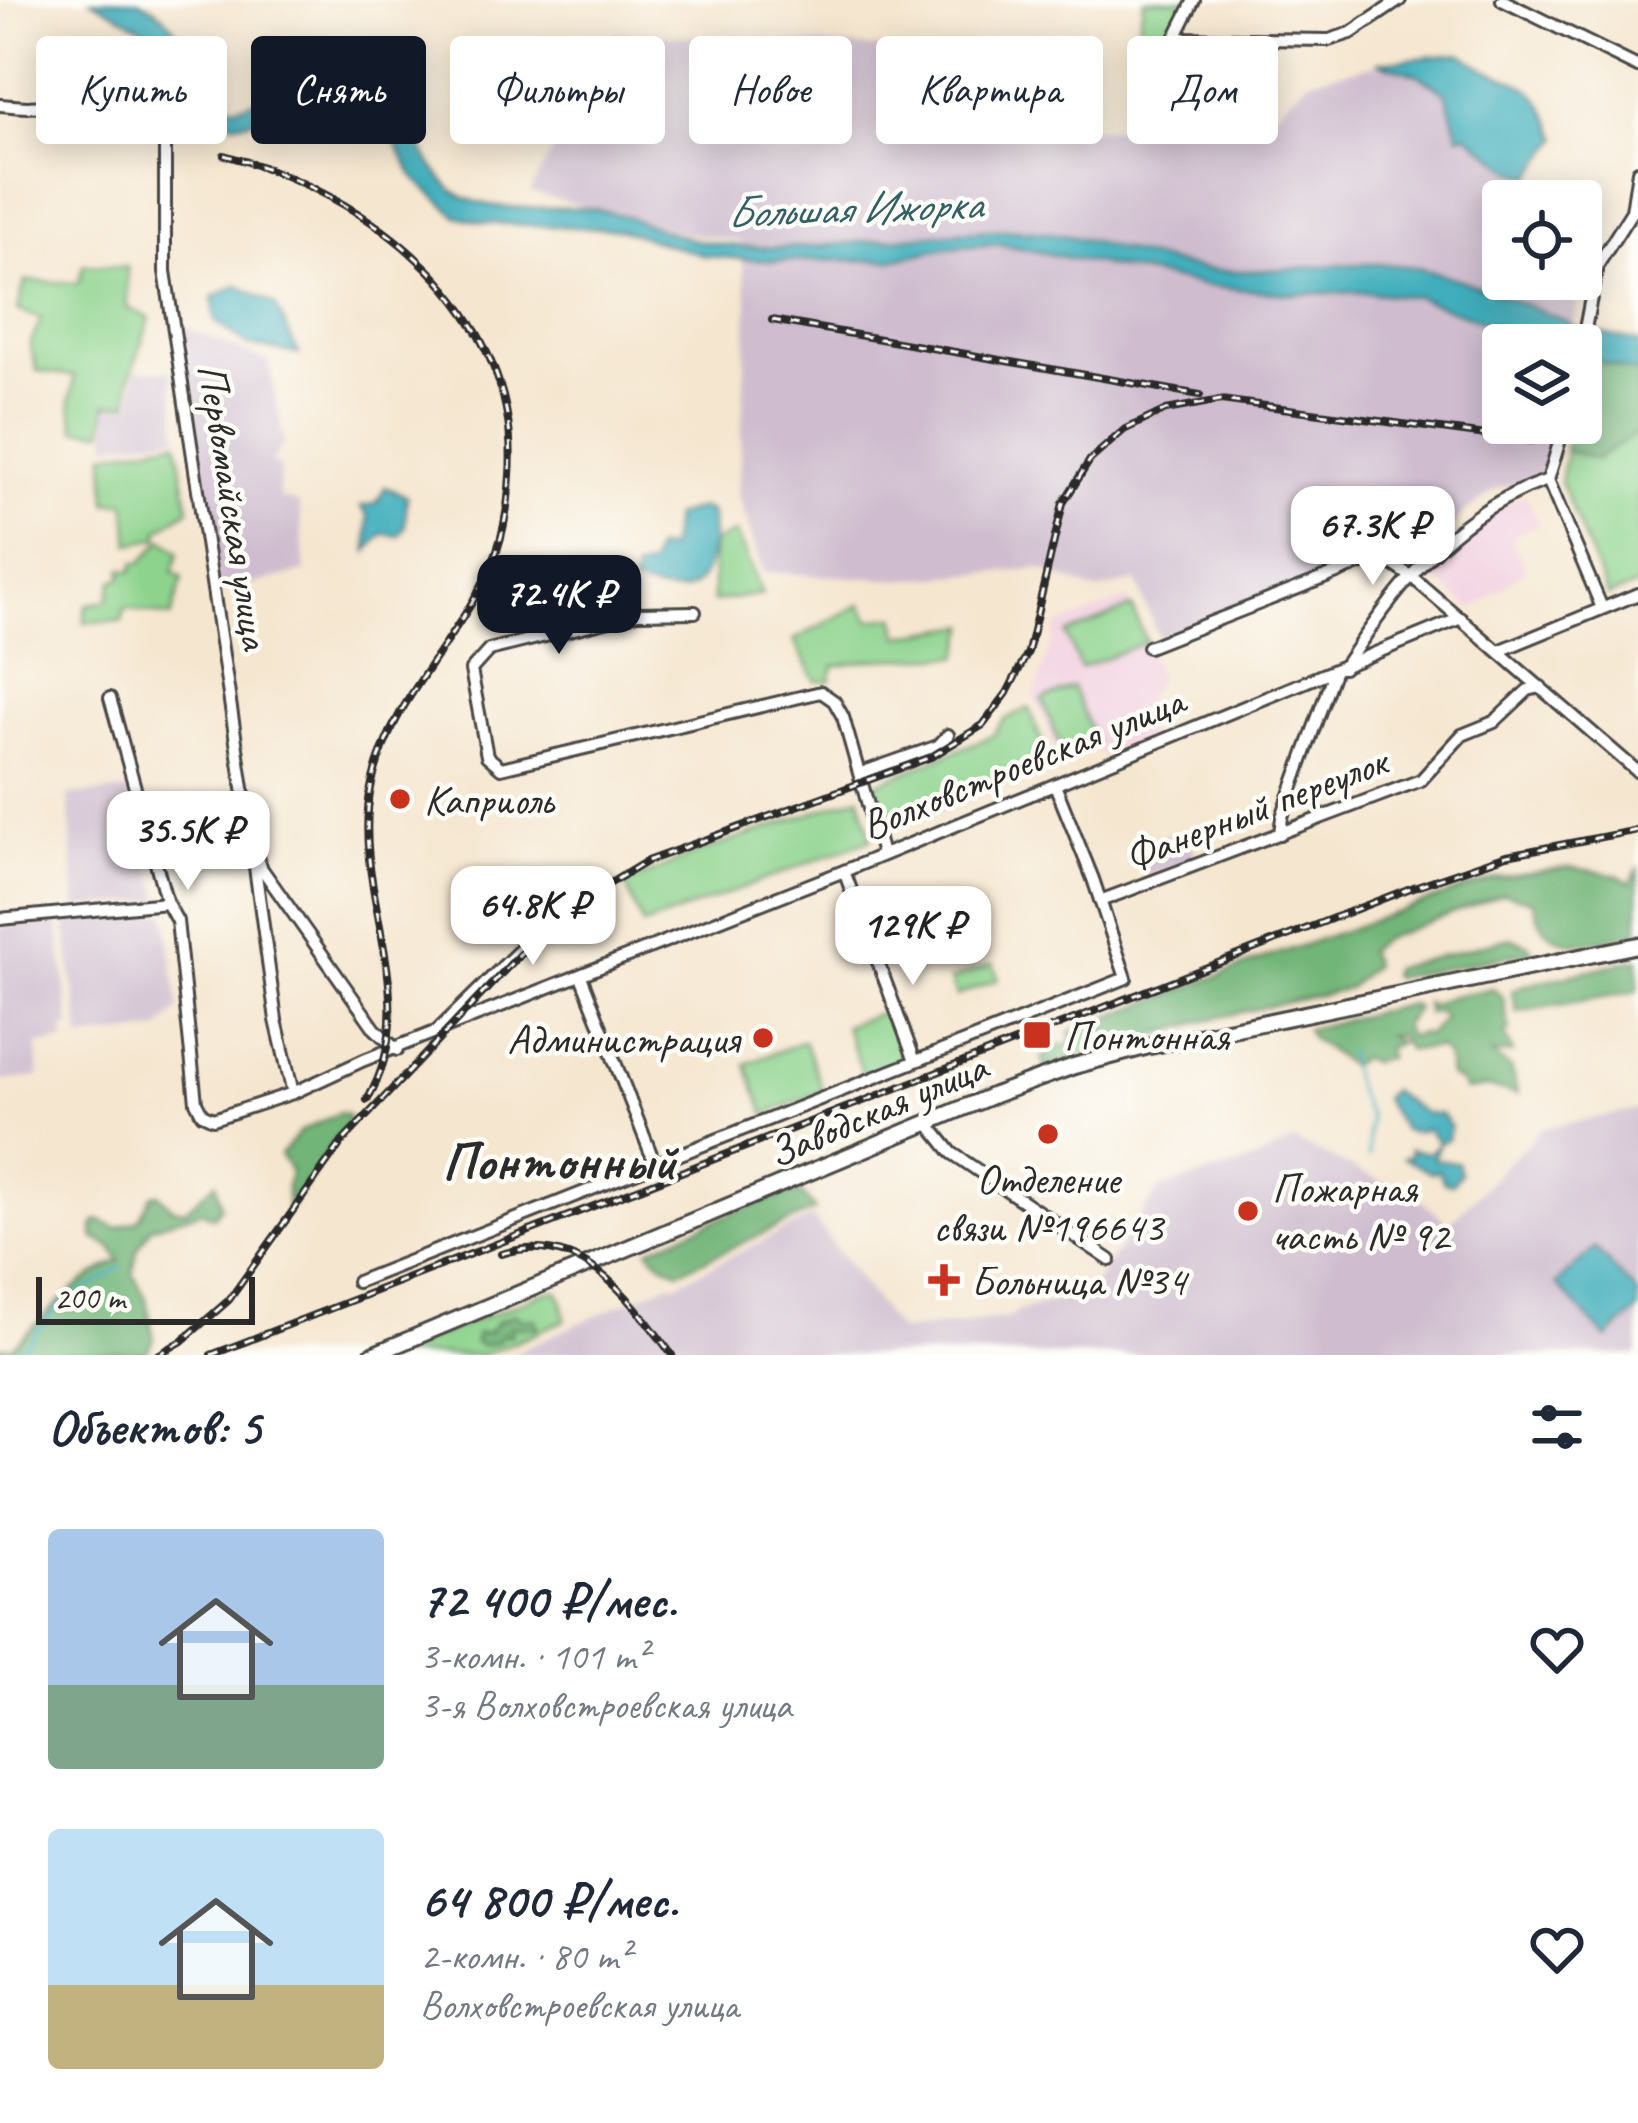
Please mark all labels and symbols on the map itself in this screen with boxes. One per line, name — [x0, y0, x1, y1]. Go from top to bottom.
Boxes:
water label: Большая Ижорка — [726, 175, 986, 241]
street label: Первомайская улица — [185, 360, 283, 656]
pin: 67.3K ₽ — [1262, 486, 1484, 588]
pin: 72.4K ₽ — [448, 555, 670, 657]
street label: Волховстроевская улица — [854, 673, 1195, 852]
street label: Фанерный переулок — [1117, 734, 1397, 884]
place label: Каприоль — [424, 774, 556, 827]
marker: Каприоль — [387, 786, 413, 812]
pin: 35.5K ₽ — [77, 791, 299, 893]
pin: 64.8K ₽ — [422, 866, 644, 968]
pin: 129K ₽ — [815, 886, 1011, 988]
place label: Понтонная — [1064, 1010, 1231, 1063]
place label: Администрация — [507, 1013, 742, 1066]
marker: Понтонная — [1021, 1019, 1053, 1051]
marker: Администрация — [750, 1025, 776, 1051]
street label: Заводская улица — [760, 1039, 998, 1180]
marker: Отделение связи №196643 — [1035, 1121, 1061, 1147]
district label: Понтонный — [442, 1127, 680, 1195]
place label: Отделение связи №196643 — [933, 1153, 1166, 1254]
place label: Пожарная часть № 92 — [1272, 1162, 1452, 1263]
marker: Пожарная часть № 92 — [1235, 1198, 1261, 1224]
place label: Больница №34 — [971, 1255, 1190, 1308]
marker: Больница №34 — [928, 1264, 960, 1296]
scale bar — [36, 1271, 255, 1324]

